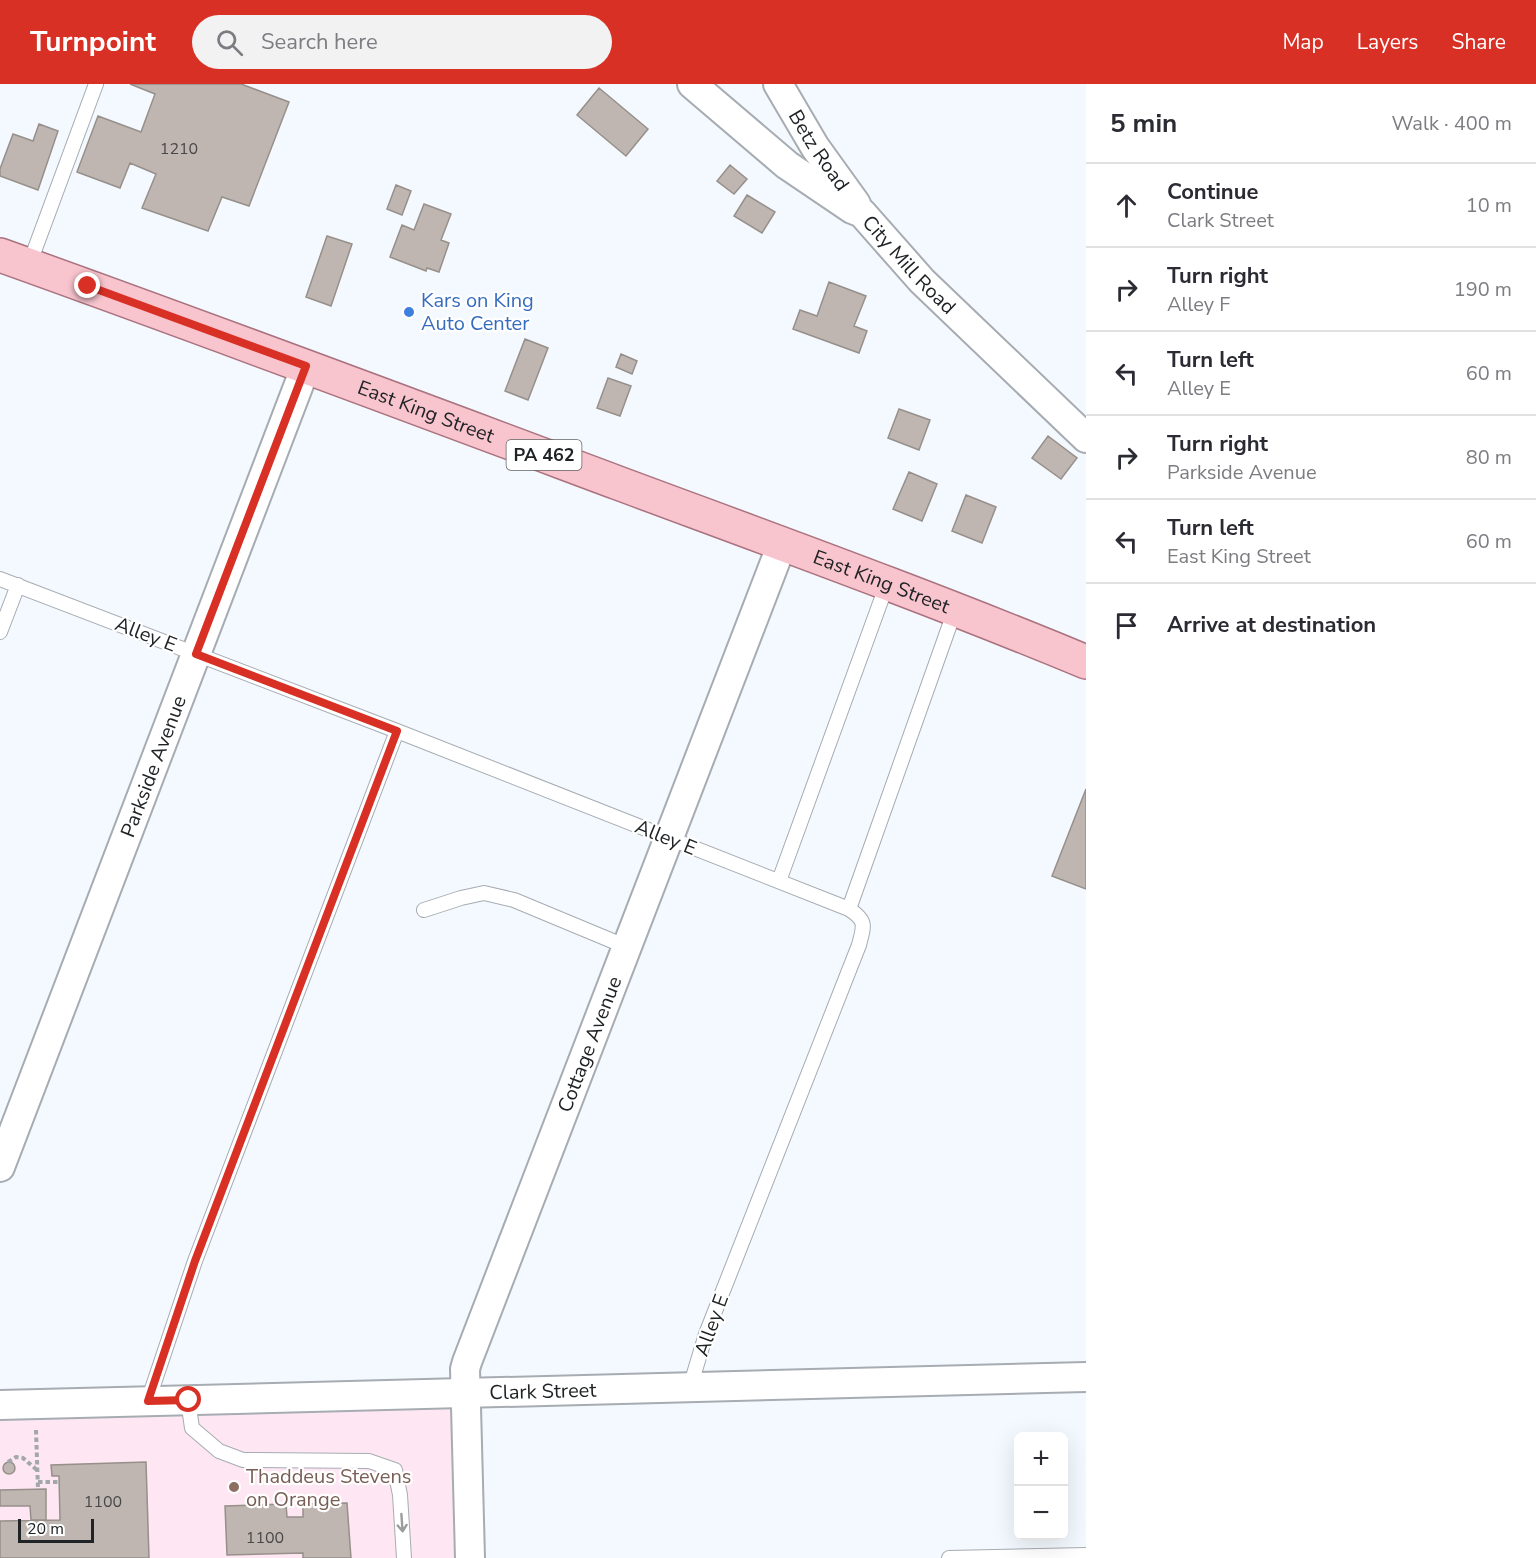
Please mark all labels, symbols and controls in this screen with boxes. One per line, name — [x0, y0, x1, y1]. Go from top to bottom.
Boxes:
search box — [192, 15, 612, 69]
text: Turnpoint — [30, 23, 156, 61]
icon: search — [213, 26, 246, 59]
text: Search here — [261, 27, 378, 57]
text: Map — [1282, 28, 1324, 56]
text: Layers — [1357, 28, 1418, 56]
text: Share — [1451, 28, 1506, 56]
street label: Betz Road — [782, 105, 855, 197]
text: 5 min — [1110, 106, 1177, 141]
text: Walk · 400 m — [1392, 110, 1512, 137]
house number: 1210 — [160, 138, 198, 160]
text: Continue — [1167, 177, 1258, 207]
icon: ahead — [1110, 189, 1143, 222]
text: 10 m — [1466, 192, 1512, 219]
text: Clark Street — [1167, 207, 1274, 234]
street label: City Mill Road — [856, 210, 961, 320]
text: Turn right — [1167, 261, 1268, 291]
route end — [74, 272, 100, 298]
icon: right — [1110, 273, 1143, 306]
text: 190 m — [1454, 276, 1512, 303]
place label: Kars on King Auto Center — [421, 287, 534, 337]
text: Alley F — [1167, 291, 1230, 318]
marker: Kars on King Auto Center — [402, 305, 416, 319]
text: Turn left — [1167, 345, 1254, 375]
icon: left — [1110, 357, 1143, 390]
text: 60 m — [1466, 360, 1512, 387]
street label: East King Street — [354, 374, 499, 450]
text: Alley E — [1167, 375, 1231, 402]
text: Turn right — [1167, 429, 1268, 459]
road number: PA 462 — [506, 440, 582, 470]
icon: right — [1110, 441, 1143, 474]
text: 80 m — [1466, 444, 1512, 471]
text: Parkside Avenue — [1167, 459, 1317, 486]
text: Turn left — [1167, 513, 1254, 543]
icon: left — [1110, 525, 1143, 558]
text: 60 m — [1466, 528, 1512, 555]
text: East King Street — [1167, 543, 1311, 570]
street label: East King Street — [809, 544, 954, 620]
icon: arrive — [1110, 609, 1143, 642]
street label: Alley E — [111, 610, 180, 659]
text: Arrive at destination — [1167, 610, 1376, 640]
street label: Parkside Avenue — [114, 692, 193, 841]
street label: Alley E — [631, 813, 701, 862]
street label: Cottage Avenue — [551, 972, 628, 1116]
street label: Alley E — [688, 1291, 735, 1360]
street label: Clark Street — [489, 1377, 598, 1406]
route start — [175, 1386, 201, 1412]
map controls — [1014, 1432, 1068, 1540]
button: + — [1014, 1432, 1068, 1486]
place label: Thaddeus Stevens on Orange — [246, 1463, 411, 1513]
marker: Thaddeus Stevens on Orange — [227, 1480, 241, 1494]
button: − — [1014, 1486, 1068, 1540]
house number: 1100 — [84, 1491, 122, 1513]
one-way arrow — [396, 1513, 407, 1533]
scale bar — [18, 1516, 94, 1544]
text: 20 m — [27, 1518, 64, 1540]
house number: 1100 — [246, 1527, 284, 1549]

